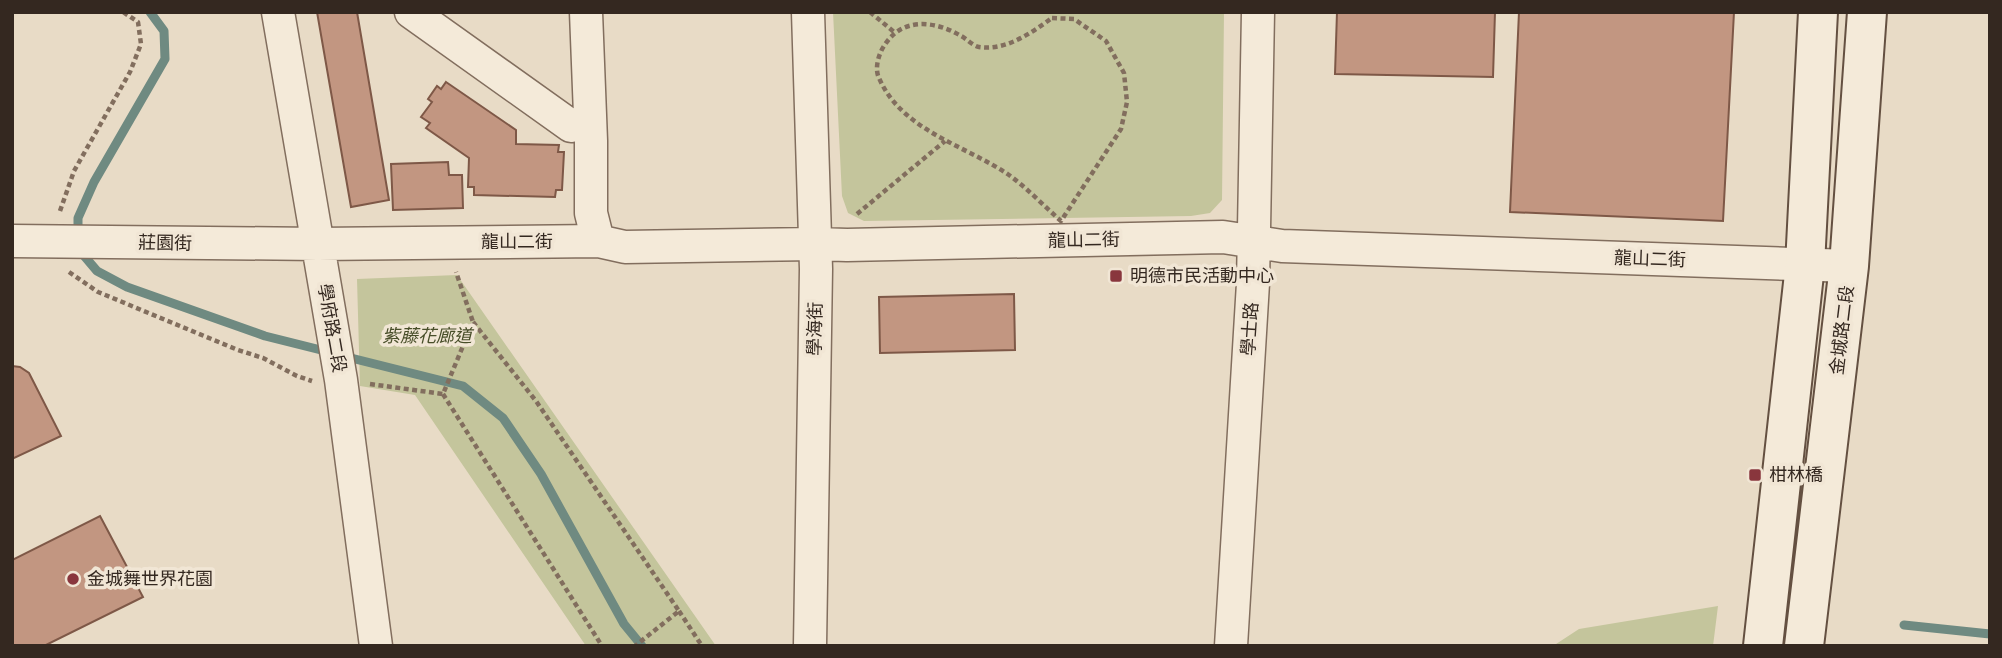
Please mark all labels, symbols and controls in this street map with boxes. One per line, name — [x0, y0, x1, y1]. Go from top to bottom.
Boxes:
street label: 龍山二街 — [1048, 227, 1120, 252]
street label: 龍山二街 — [481, 230, 553, 253]
street label: 莊園街 — [138, 231, 192, 254]
street label: 龍山二街 — [1614, 246, 1686, 271]
place label: 明德市民活動中心 — [1130, 264, 1274, 287]
marker: 明德市民活動中心 — [1108, 268, 1124, 284]
street label: 學府路二段 — [313, 282, 352, 374]
street label: 金城路二段 — [1825, 284, 1858, 376]
street label: 學士路 — [1236, 301, 1263, 357]
street label: 學海街 — [803, 302, 826, 356]
park label: 紫藤花廊道 — [382, 324, 475, 347]
place label: 柑林橋 — [1769, 463, 1823, 486]
marker: 柑林橋 — [1747, 467, 1763, 483]
place label: 金城舞世界花園 — [87, 567, 213, 590]
marker: 金城舞世界花園 — [65, 571, 81, 587]

